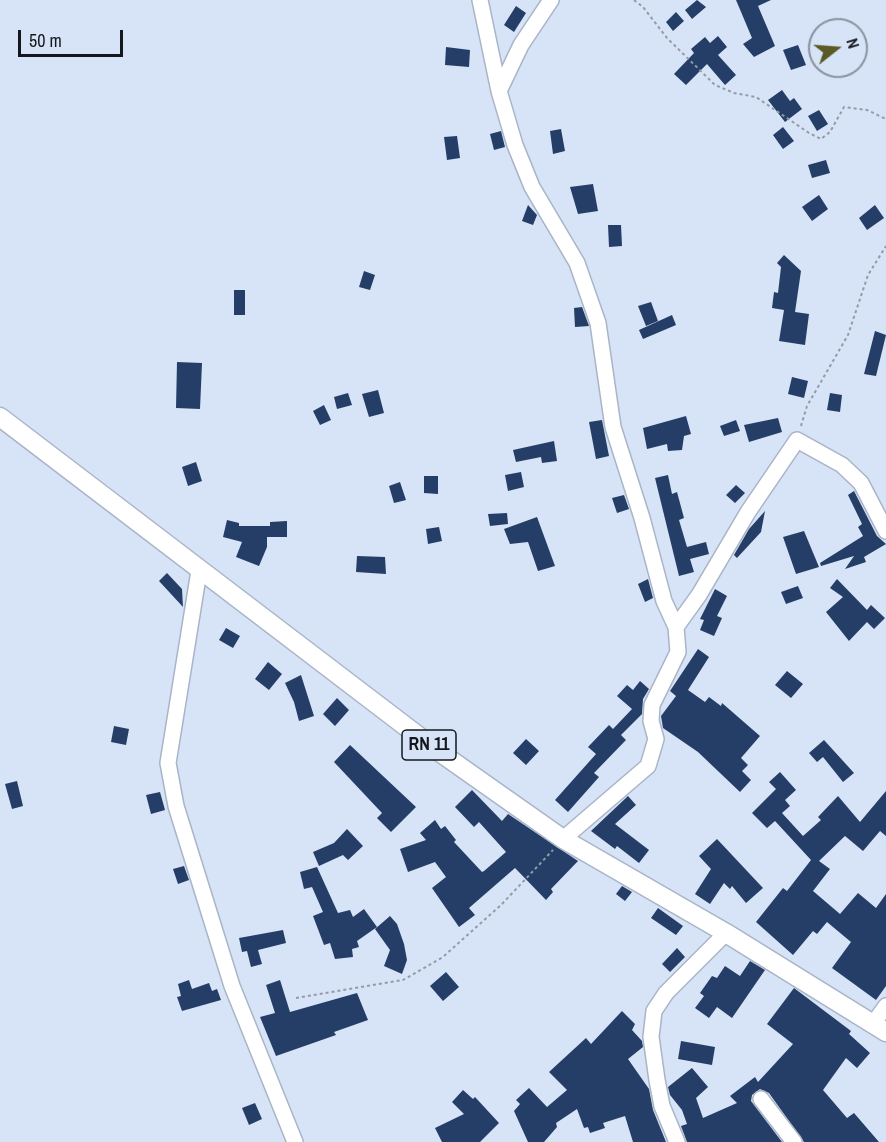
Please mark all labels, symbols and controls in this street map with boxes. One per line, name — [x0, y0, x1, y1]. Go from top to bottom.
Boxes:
scale bar — [21, 18, 126, 56]
north arrow — [808, 18, 868, 78]
text: 50 m — [29, 28, 62, 53]
text: N — [841, 36, 865, 51]
road number: RN 11 — [402, 730, 456, 760]

